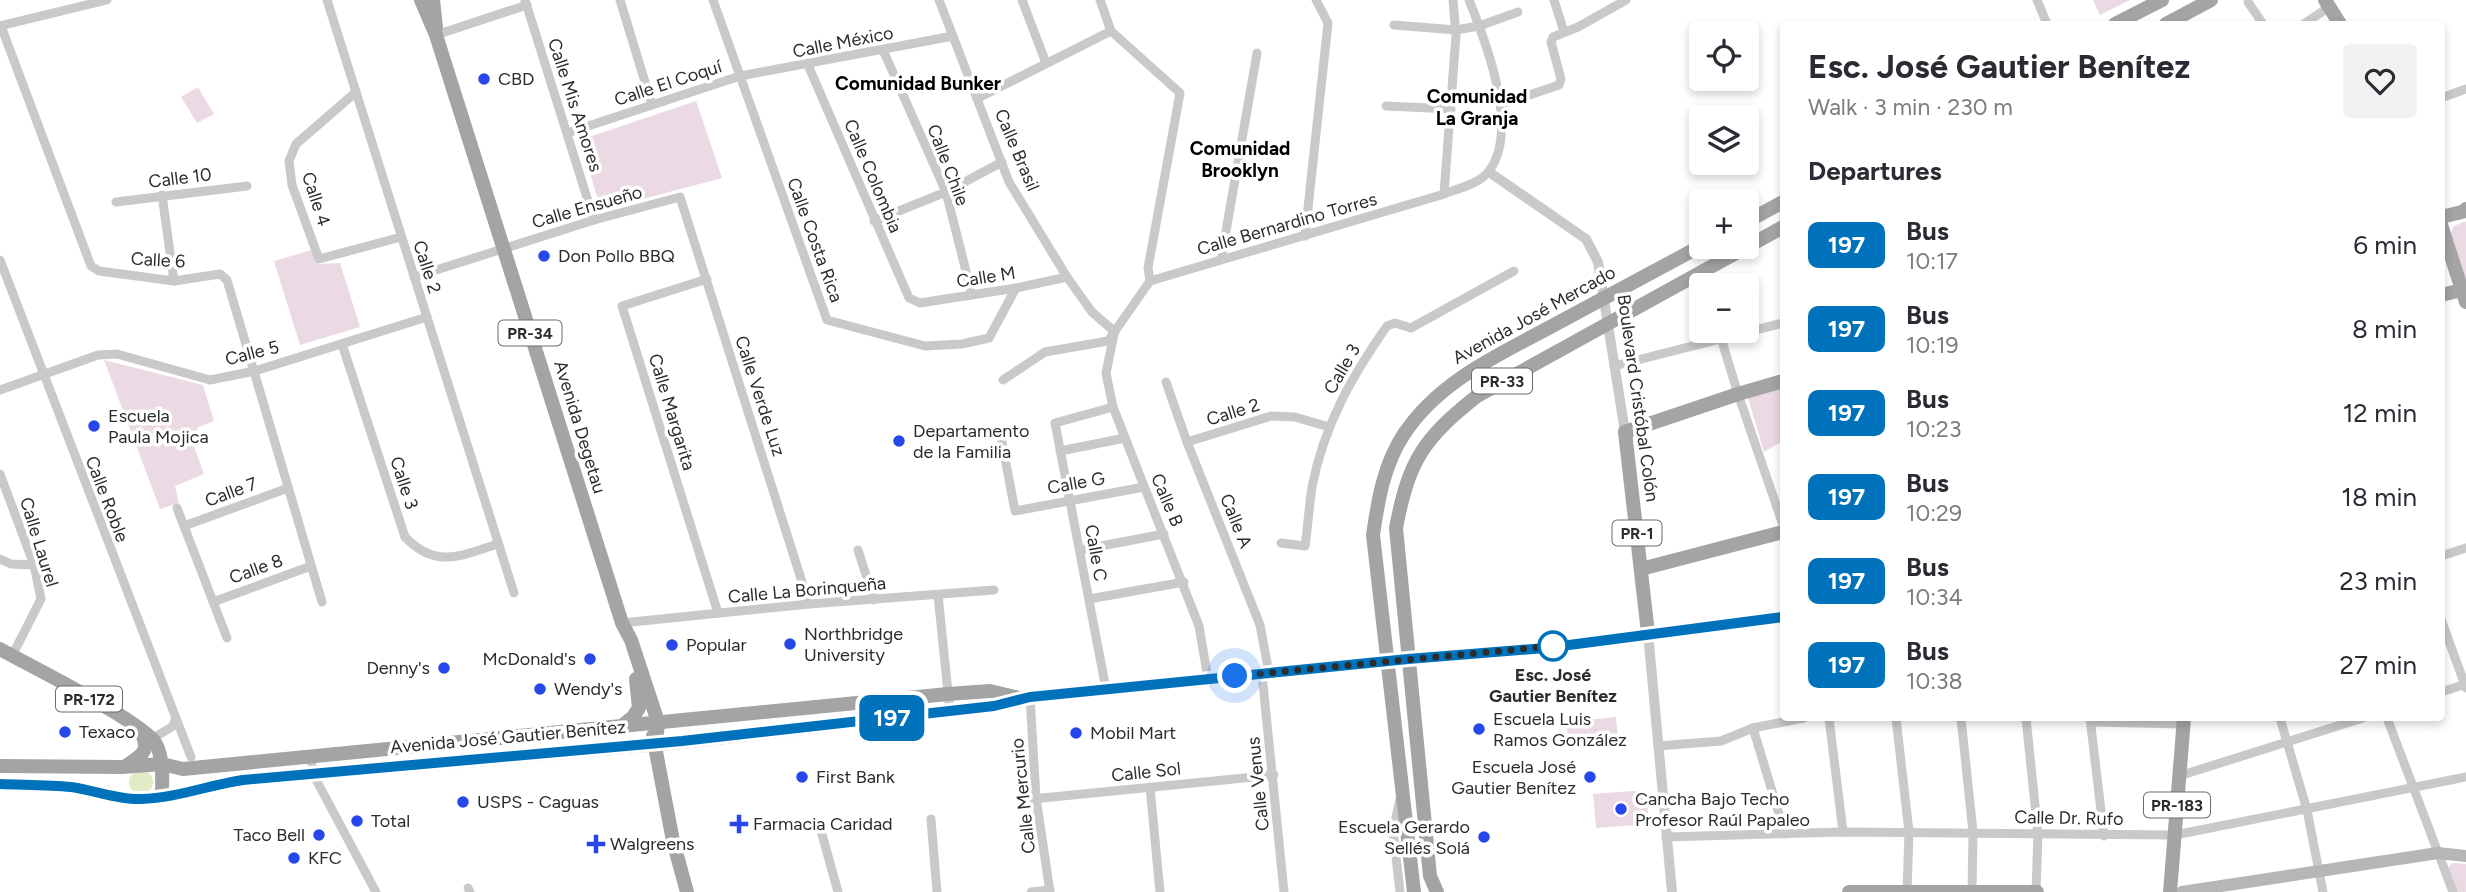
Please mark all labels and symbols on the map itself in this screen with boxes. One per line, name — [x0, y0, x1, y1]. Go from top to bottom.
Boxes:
street label: Calle México — [791, 21, 895, 63]
street label: Calle Mis Amores — [543, 36, 607, 174]
street label: Calle El Coquí — [612, 55, 725, 111]
place label: CBD — [498, 68, 534, 90]
marker: CBD — [476, 71, 492, 87]
district label: Comunidad Bunker — [835, 72, 1001, 95]
district label: Comunidad La Granja — [1427, 85, 1527, 130]
street label: Calle Brasil — [990, 106, 1044, 194]
street label: Calle Colombia — [839, 116, 907, 236]
street label: Calle Chile — [922, 121, 974, 209]
district label: Comunidad Brooklyn — [1190, 137, 1290, 182]
street label: Calle 10 — [147, 163, 213, 193]
street label: Calle 4 — [297, 169, 335, 229]
street label: Calle Costa Rica — [782, 175, 848, 305]
street label: Calle Ensueño — [529, 181, 645, 233]
street label: Calle Bernardino Torres — [1195, 188, 1379, 260]
street label: Calle 2 — [408, 238, 446, 296]
place label: Don Pollo BBQ — [558, 245, 675, 267]
street label: Calle 6 — [130, 248, 186, 272]
marker: Don Pollo BBQ — [536, 248, 552, 264]
street label: Calle M — [955, 261, 1017, 293]
street label: Avenida José Mercado — [1449, 261, 1619, 369]
street label: Boulevard Cristóbal Colón — [1613, 293, 1663, 503]
road number: PR-34 — [498, 320, 562, 346]
street label: Calle Verde Luz — [730, 333, 790, 459]
street label: Calle 5 — [223, 336, 281, 370]
street label: Calle 3 — [1319, 340, 1365, 398]
street label: Calle Margarita — [644, 351, 700, 473]
street label: Avenida Degetau — [549, 358, 611, 496]
road number: PR-33 — [1472, 368, 1532, 394]
street label: Calle 2 — [1204, 394, 1262, 430]
place label: Escuela Paula Mojica — [108, 405, 209, 448]
marker: Escuela Paula Mojica — [86, 418, 102, 434]
place label: Departamento de la Familia — [913, 420, 1029, 463]
marker: Departamento de la Familia — [891, 433, 907, 449]
street label: Calle Roble — [81, 453, 134, 545]
street label: Calle 3 — [385, 454, 423, 512]
street label: Calle G — [1046, 467, 1107, 499]
street label: Calle B — [1146, 470, 1188, 530]
street label: Calle 7 — [202, 472, 260, 512]
street label: Calle A — [1215, 491, 1257, 551]
street label: Calle Laurel — [15, 494, 63, 590]
road number: PR-1 — [1612, 520, 1662, 546]
street label: Calle C — [1080, 523, 1112, 583]
street label: Calle 8 — [226, 549, 286, 589]
street label: Calle La Borinqueña — [727, 572, 887, 608]
place label: Northbridge University — [804, 623, 903, 666]
marker: Esc. José Gautier Benítez — [1538, 631, 1568, 661]
place label: Popular — [686, 634, 747, 656]
marker: Northbridge University — [782, 636, 798, 652]
marker: Popular — [664, 637, 680, 653]
place label: McDonald's — [482, 648, 576, 670]
marker: McDonald's — [582, 651, 598, 667]
place label: Denny's — [366, 657, 430, 679]
your location — [1217, 658, 1252, 693]
marker: Denny's — [436, 660, 452, 676]
place label: Esc. José Gautier Benítez — [1489, 664, 1617, 707]
place label: Wendy's — [554, 678, 622, 700]
marker: Wendy's — [532, 681, 548, 697]
road number: PR-172 — [56, 686, 122, 712]
line badge: 197 — [852, 695, 932, 741]
place label: Escuela Luis Ramos González — [1493, 708, 1627, 751]
street label: Avenida José Gautier Benítez — [389, 716, 627, 758]
place label: Texaco — [79, 721, 135, 743]
marker: Escuela Luis Ramos González — [1471, 721, 1487, 737]
place label: Mobil Mart — [1090, 722, 1176, 744]
marker: Texaco — [57, 724, 73, 740]
marker: Mobil Mart — [1068, 725, 1084, 741]
street label: Calle Venus — [1242, 736, 1274, 832]
street label: Calle Mercurio — [1006, 737, 1040, 855]
place label: Escuela José Gautier Benítez — [1451, 756, 1576, 799]
street label: Calle Sol — [1110, 757, 1182, 787]
place label: First Bank — [816, 766, 895, 788]
marker: First Bank — [794, 769, 810, 785]
marker: Escuela José Gautier Benítez — [1582, 769, 1598, 785]
place label: Cancha Bajo Techo Profesor Raúl Papaleo — [1635, 788, 1810, 831]
place label: USPS - Caguas — [477, 791, 599, 813]
road number: PR-183 — [2144, 792, 2210, 818]
marker: USPS - Caguas — [455, 794, 471, 810]
marker: Cancha Bajo Techo Profesor Raúl Papaleo — [1613, 801, 1629, 817]
street label: Calle Dr. Rufo — [2014, 806, 2124, 830]
place label: Total — [371, 810, 410, 832]
marker: Total — [349, 813, 365, 829]
place label: Farmacia Caridad — [753, 813, 893, 835]
marker: Farmacia Caridad — [731, 816, 747, 832]
place label: Escuela Gerardo Sellés Solá — [1338, 816, 1470, 859]
place label: Taco Bell — [234, 824, 305, 846]
marker: Taco Bell — [311, 827, 327, 843]
marker: Escuela Gerardo Sellés Solá — [1476, 829, 1492, 845]
place label: Walgreens — [610, 833, 694, 855]
marker: Walgreens — [588, 836, 604, 852]
place label: KFC — [308, 847, 342, 869]
marker: KFC — [286, 850, 302, 866]

